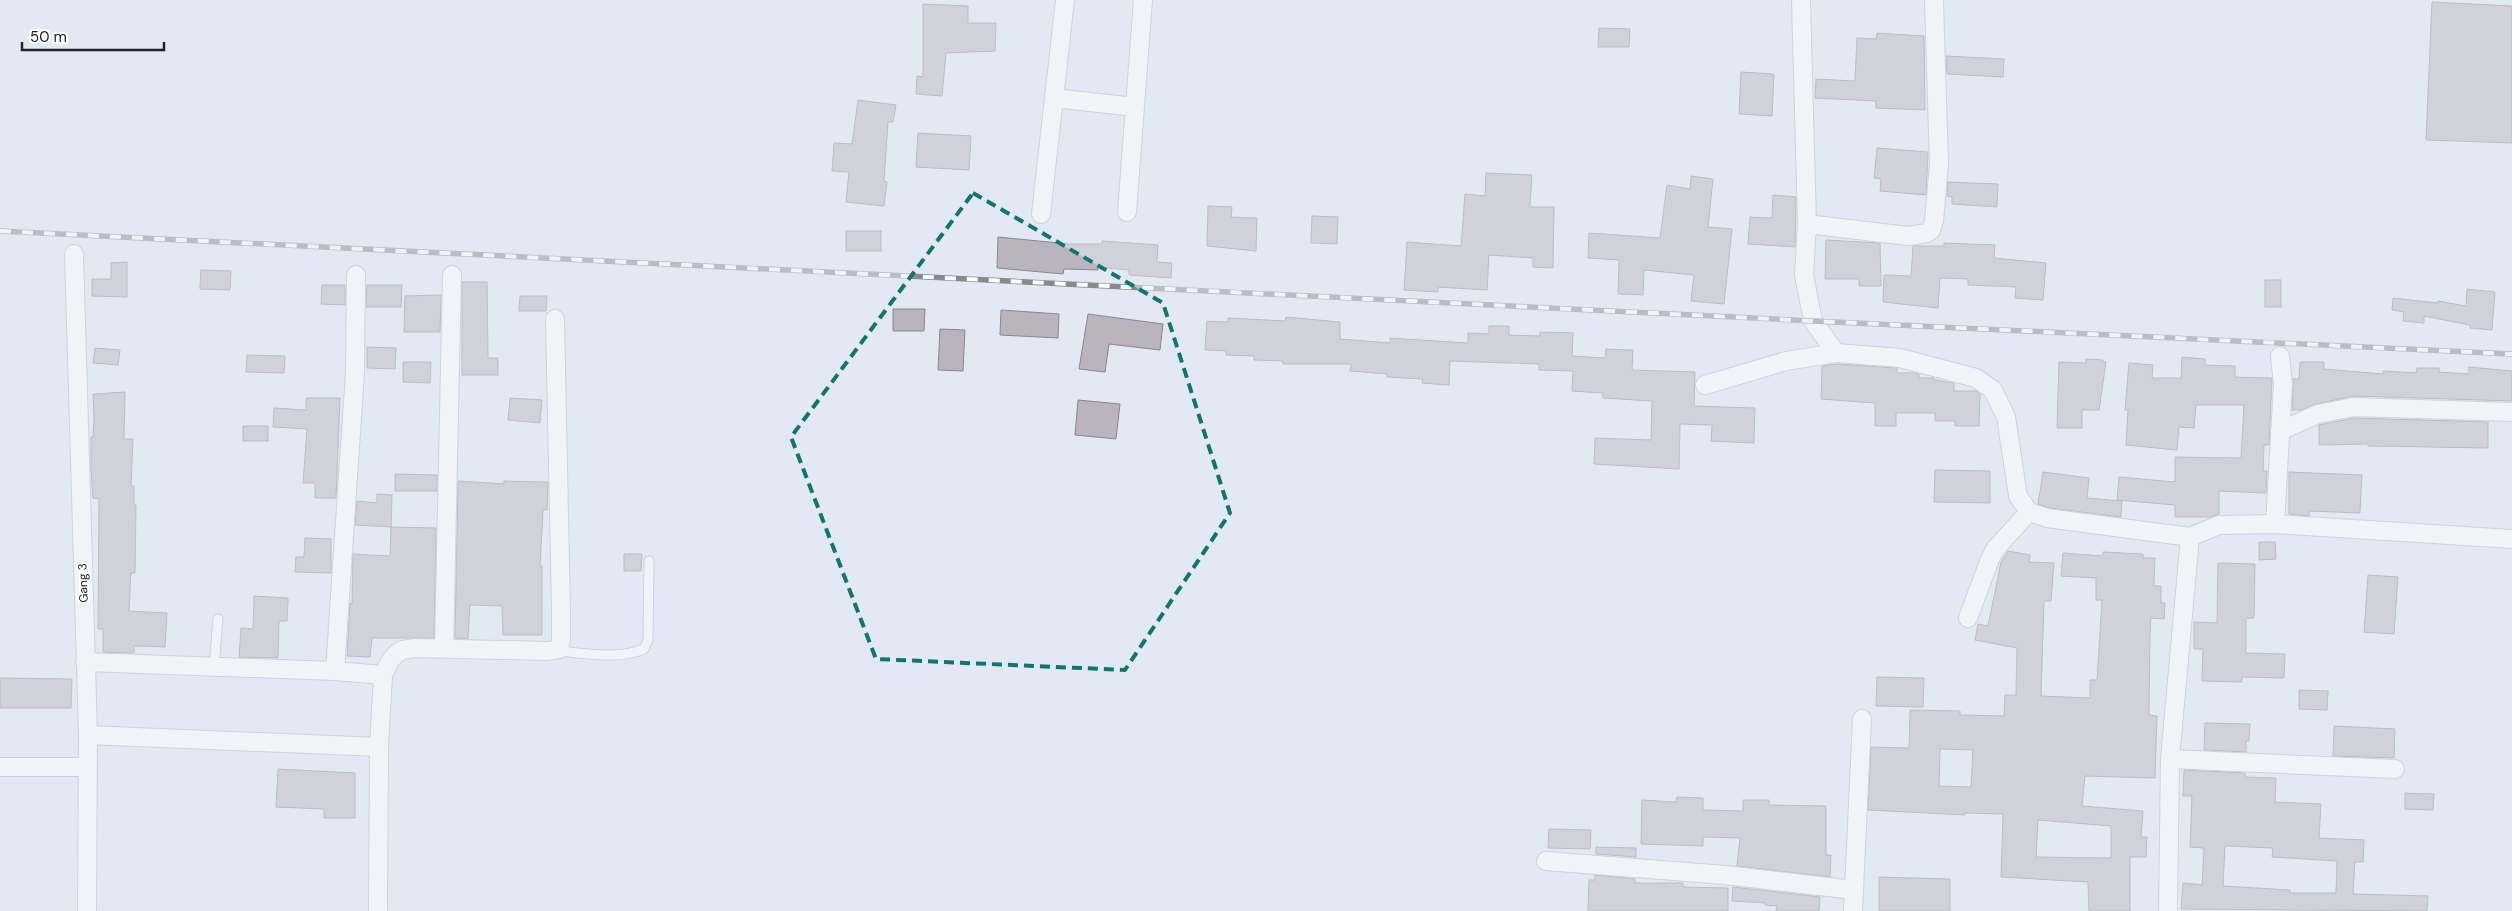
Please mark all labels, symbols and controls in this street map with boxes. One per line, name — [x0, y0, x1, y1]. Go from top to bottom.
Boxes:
scale bar — [22, 20, 165, 52]
text: 50 m — [30, 27, 67, 47]
street label: Gang 3 — [74, 563, 92, 603]

